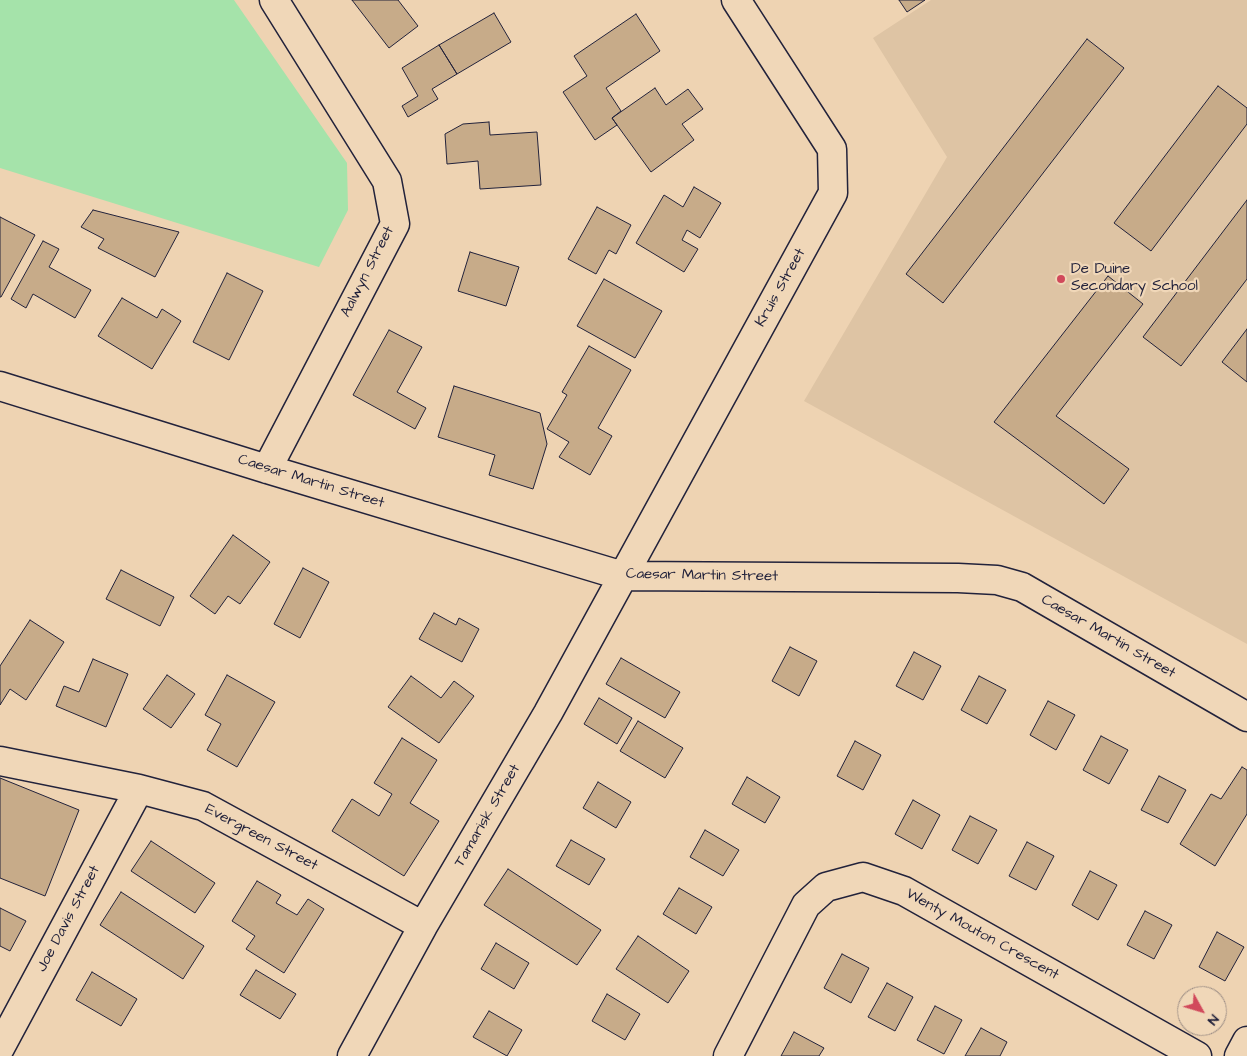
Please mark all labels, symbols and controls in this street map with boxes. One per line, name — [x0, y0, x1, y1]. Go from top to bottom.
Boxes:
street label: Aalwyn Street — [337, 223, 399, 321]
street label: Kruis Street — [752, 246, 810, 330]
place label: De Duine Secondary School — [1071, 261, 1198, 296]
marker: De Duine Secondary School — [1055, 273, 1067, 285]
street label: Caesar Martin Street — [236, 451, 386, 513]
street label: Caesar Martin Street — [626, 566, 778, 586]
street label: Caesar Martin Street — [1038, 591, 1178, 683]
street label: Tamarisk Street — [451, 761, 525, 871]
street label: Evergreen Street — [202, 801, 320, 875]
street label: Joe Davis Street — [33, 863, 105, 975]
street label: Wenty Mouton Crescent — [902, 885, 1062, 985]
north arrow — [1177, 986, 1227, 1036]
text: N — [1202, 1010, 1223, 1030]

